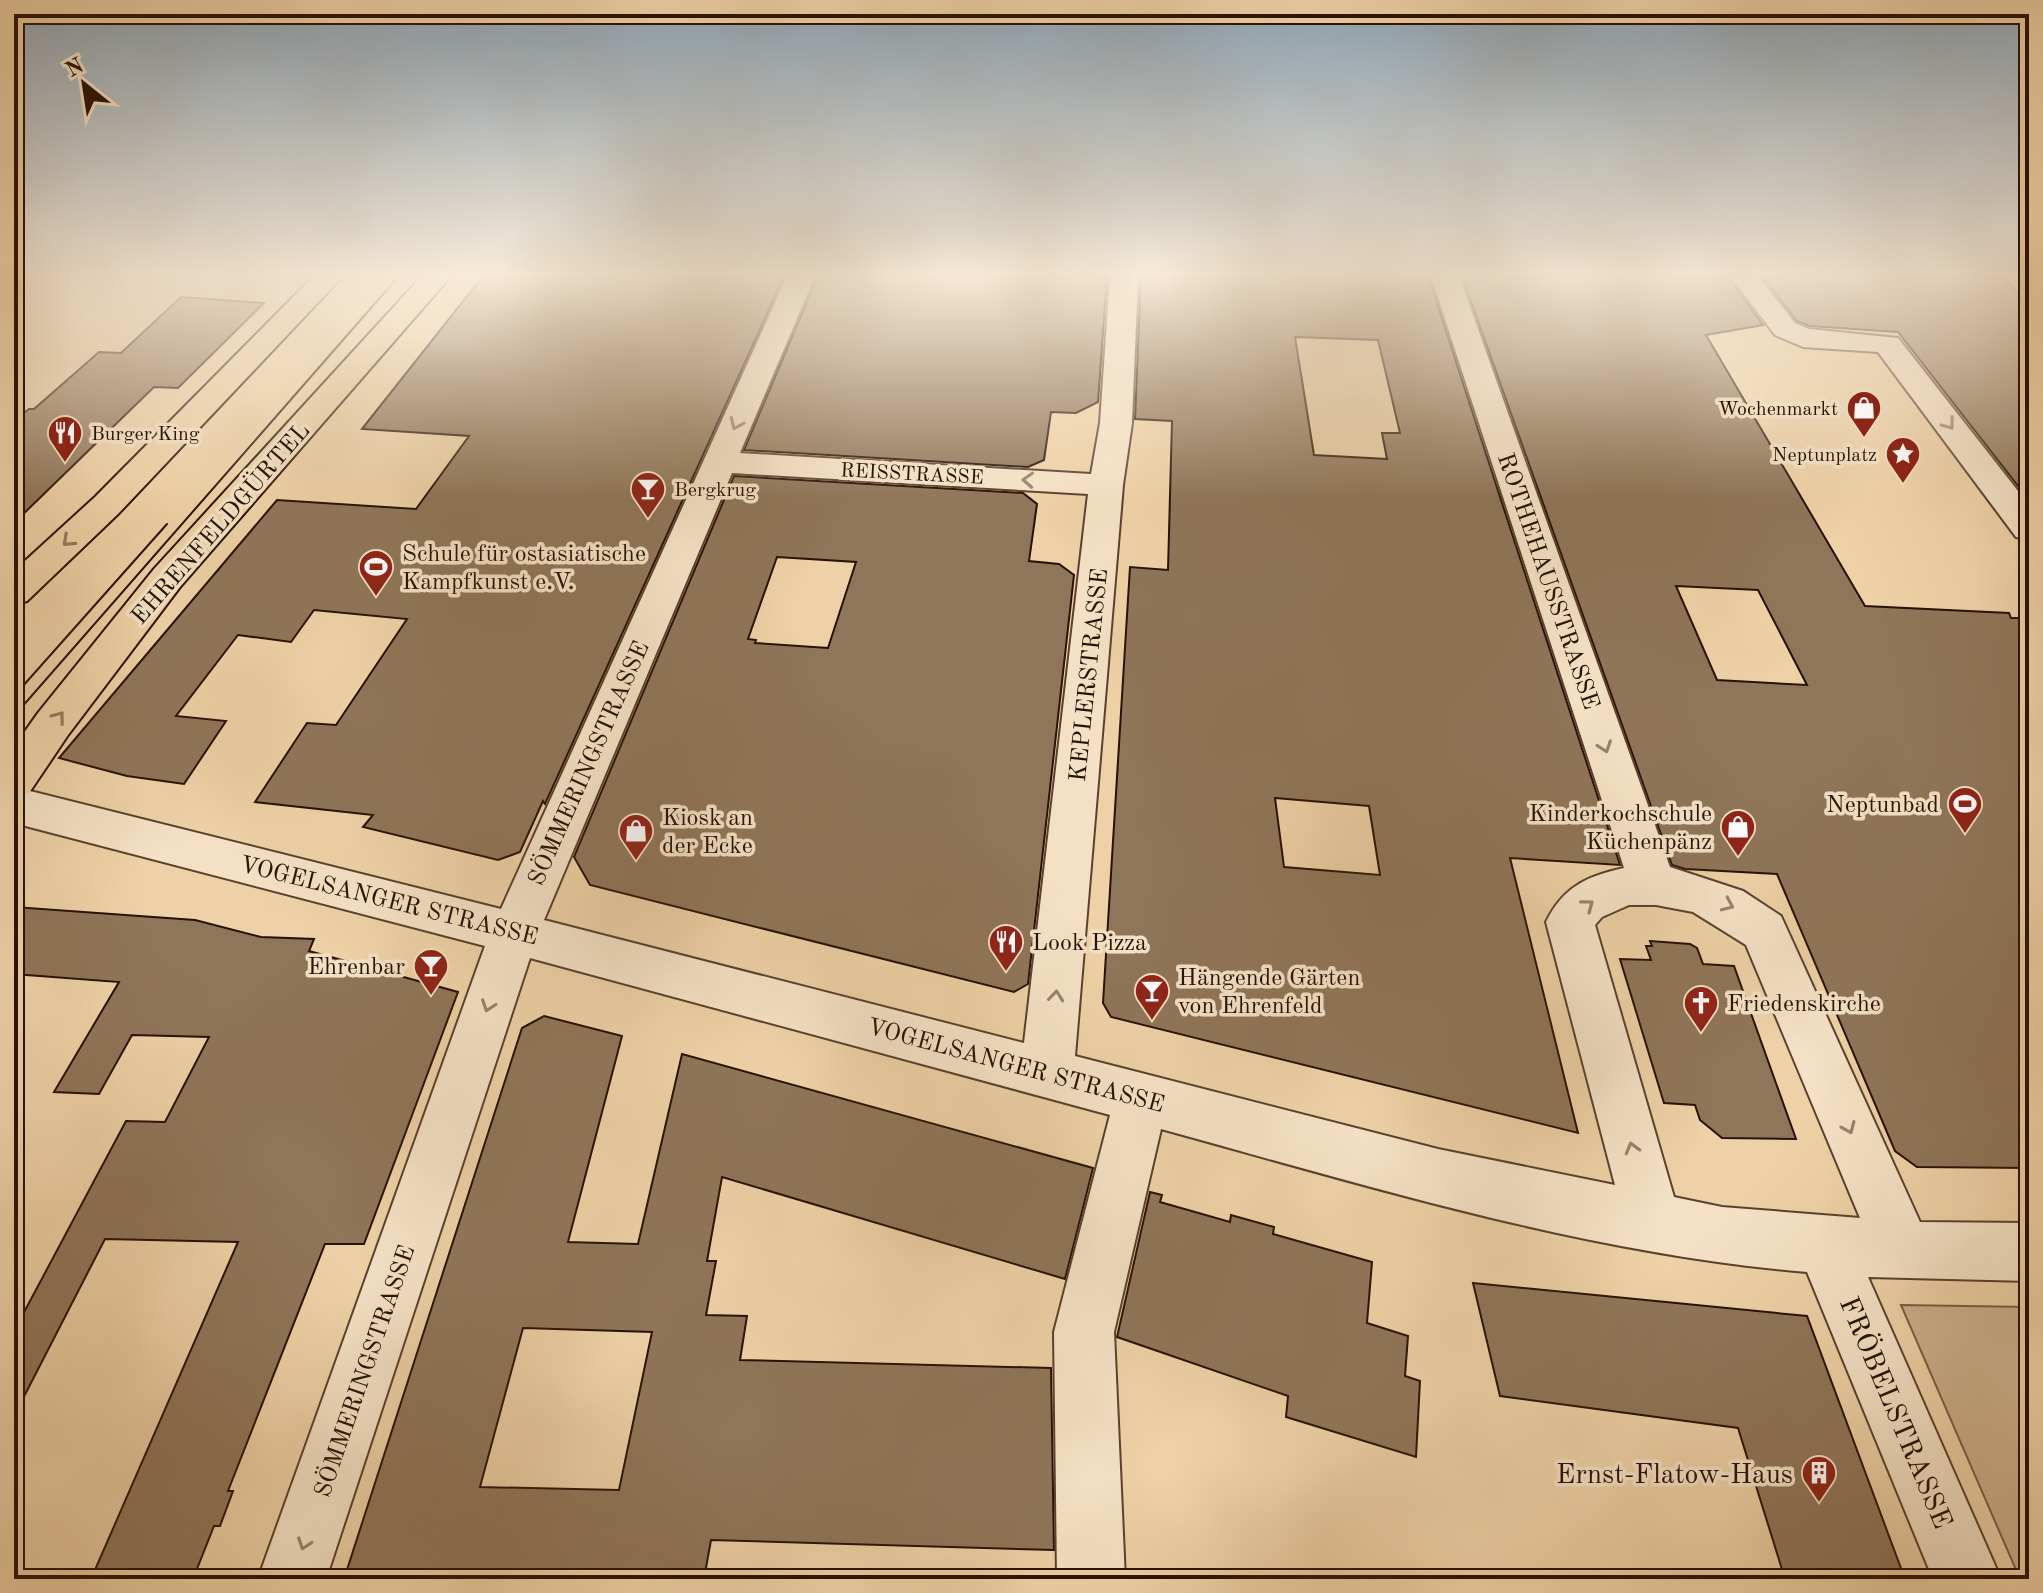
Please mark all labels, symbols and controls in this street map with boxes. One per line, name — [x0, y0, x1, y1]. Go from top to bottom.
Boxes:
north arrow — [44, 44, 124, 124]
text: N — [62, 55, 88, 82]
shop icon: Wochenmarkt — [1845, 389, 1883, 439]
place label: Wochenmarkt — [1718, 400, 1838, 420]
restaurant icon: Burger King — [46, 414, 84, 464]
street label: EHRENFELDGÜRTEL — [125, 416, 315, 630]
one-way arrow — [729, 416, 745, 430]
one-way arrow — [1940, 416, 1954, 430]
place label: Burger King — [91, 425, 200, 445]
place icon: Neptunplatz — [1884, 435, 1922, 485]
place label: Neptunplatz — [1772, 446, 1877, 466]
street label: ROTHEHAUSSTRASSE — [1492, 450, 1602, 713]
street label: REISSTRASSE — [840, 461, 984, 489]
bar icon: Bergkrug — [629, 470, 667, 520]
one-way arrow — [1021, 472, 1034, 489]
place label: Bergkrug — [674, 481, 756, 501]
one-way arrow — [62, 531, 77, 545]
place label: Schule für ostasiatische Kampfkunst e.V. — [402, 543, 646, 595]
sports icon: Schule für ostasiatische Kampfkunst e.V. — [357, 548, 395, 598]
street label: KEPLERSTRASSE — [1067, 567, 1113, 783]
street label: SÖMMERINGSTRASSE — [521, 636, 655, 890]
one-way arrow — [49, 711, 63, 726]
one-way arrow — [1596, 739, 1612, 753]
sports icon: Neptunbad — [1946, 785, 1984, 835]
place label: Neptunbad — [1826, 794, 1939, 818]
place label: Kinderkochschule Küchenpänz — [1529, 803, 1712, 855]
place label: Kiosk an der Ecke — [662, 807, 753, 859]
shop icon: Kinderkochschule Küchenpänz — [1719, 808, 1757, 858]
shop icon: Kiosk an der Ecke — [617, 812, 655, 862]
street label: VOGELSANGER STRASSE — [237, 853, 540, 951]
one-way arrow — [1719, 895, 1734, 911]
one-way arrow — [1579, 900, 1594, 914]
restaurant icon: Look Pizza — [987, 923, 1025, 973]
place label: Look Pizza — [1032, 932, 1147, 956]
bar icon: Ehrenbar — [412, 947, 450, 997]
place label: Ehrenbar — [308, 956, 405, 980]
place label: Hängende Gärten von Ehrenfeld — [1178, 967, 1360, 1019]
bar icon: Hängende Gärten von Ehrenfeld — [1133, 972, 1171, 1022]
church icon: Friedenskirche — [1682, 984, 1720, 1034]
one-way arrow — [1048, 989, 1065, 1002]
place label: Friedenskirche — [1727, 993, 1881, 1017]
one-way arrow — [482, 999, 498, 1013]
street label: VOGELSANGER STRASSE — [864, 1016, 1167, 1118]
one-way arrow — [1840, 1120, 1856, 1134]
one-way arrow — [1625, 1142, 1641, 1156]
street label: SÖMMERINGSTRASSE — [308, 1241, 420, 1501]
street label: FRÖBELSTRASSE — [1833, 1292, 1959, 1533]
building icon: Ernst-Flatow-Haus — [1800, 1454, 1838, 1504]
place label: Ernst-Flatow-Haus — [1556, 1462, 1793, 1490]
one-way arrow — [298, 1536, 314, 1550]

